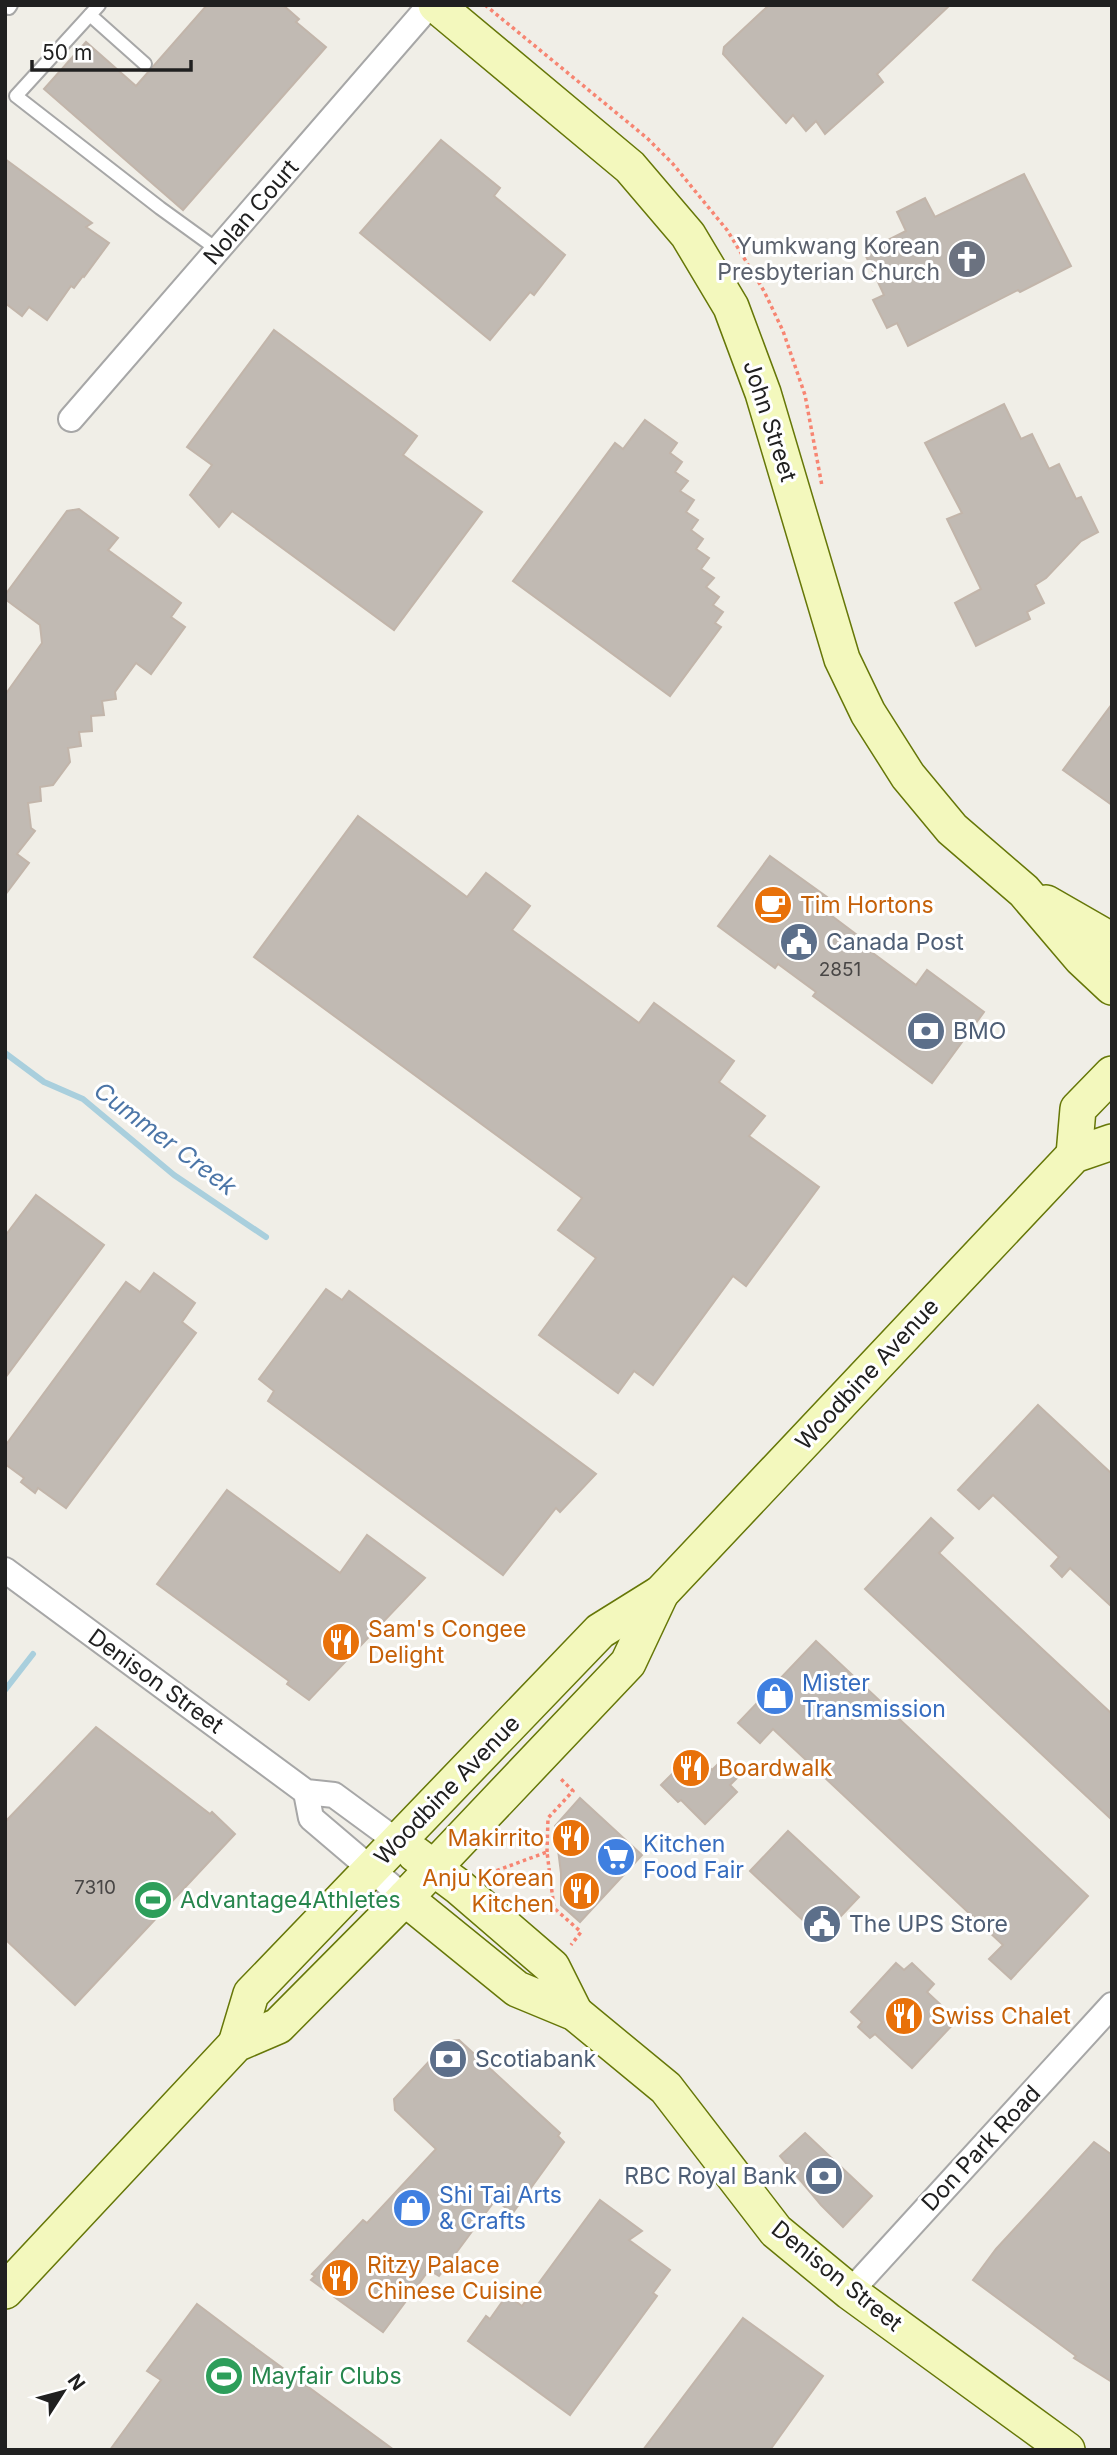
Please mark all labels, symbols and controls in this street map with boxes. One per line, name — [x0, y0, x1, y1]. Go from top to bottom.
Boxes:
scale bar — [32, 28, 191, 72]
text: 50 m — [42, 40, 92, 65]
street label: Nolan Court — [198, 153, 305, 270]
place label: Yumkwang Korean Presbyterian Church — [717, 232, 940, 286]
church icon: Yumkwang Korean Presbyterian Church — [946, 238, 988, 280]
street label: John Street — [737, 357, 803, 485]
cafe icon: Tim Hortons — [752, 884, 794, 926]
place label: Tim Hortons — [800, 891, 934, 919]
public building icon: Canada Post — [778, 921, 820, 963]
place label: Canada Post — [826, 928, 964, 956]
house number: 2851 — [819, 958, 861, 981]
bank icon: BMO — [905, 1010, 947, 1052]
place label: BMO — [953, 1017, 1006, 1045]
water label: Cummer Creek — [89, 1076, 243, 1202]
street label: Woodbine Avenue — [790, 1292, 944, 1456]
place label: Sam's Congee Delight — [368, 1615, 526, 1669]
restaurant icon: Sam's Congee Delight — [320, 1621, 362, 1663]
street label: Denison Street — [83, 1623, 229, 1740]
place label: Mister Transmission — [802, 1669, 946, 1723]
shop icon: Mister Transmission — [754, 1675, 796, 1717]
street label: Woodbine Avenue — [368, 1709, 526, 1871]
restaurant icon: Boardwalk — [670, 1747, 712, 1789]
place label: Boardwalk — [718, 1754, 833, 1782]
restaurant icon: Makirrito — [550, 1817, 592, 1859]
place label: Makirrito — [447, 1824, 544, 1852]
place label: Kitchen Food Fair — [643, 1830, 744, 1884]
supermarket icon: Kitchen Food Fair — [595, 1836, 637, 1878]
place label: Anju Korean Kitchen — [422, 1864, 554, 1918]
restaurant icon: Anju Korean Kitchen — [560, 1870, 602, 1912]
house number: 7310 — [74, 1876, 116, 1899]
sports icon: Advantage4Athletes — [132, 1879, 174, 1921]
place label: Advantage4Athletes — [180, 1886, 401, 1914]
public building icon: The UPS Store — [801, 1903, 843, 1945]
place label: The UPS Store — [849, 1910, 1008, 1938]
restaurant icon: Swiss Chalet — [883, 1995, 925, 2037]
place label: Swiss Chalet — [931, 2002, 1071, 2030]
bank icon: Scotiabank — [427, 2038, 469, 2080]
place label: Scotiabank — [475, 2045, 597, 2073]
street label: Don Park Road — [916, 2079, 1046, 2217]
bank icon: RBC Royal Bank — [803, 2155, 845, 2197]
place label: RBC Royal Bank — [624, 2162, 797, 2190]
place label: Shi Tai Arts & Crafts — [439, 2181, 562, 2235]
shop icon: Shi Tai Arts & Crafts — [391, 2187, 433, 2229]
street label: Denison Street — [766, 2215, 908, 2338]
place label: Ritzy Palace Chinese Cuisine — [367, 2251, 543, 2305]
restaurant icon: Ritzy Palace Chinese Cuisine — [319, 2257, 361, 2299]
sports icon: Mayfair Clubs — [203, 2355, 245, 2397]
north arrow — [28, 2357, 98, 2427]
place label: Mayfair Clubs — [251, 2362, 402, 2390]
text: N — [63, 2370, 90, 2395]

